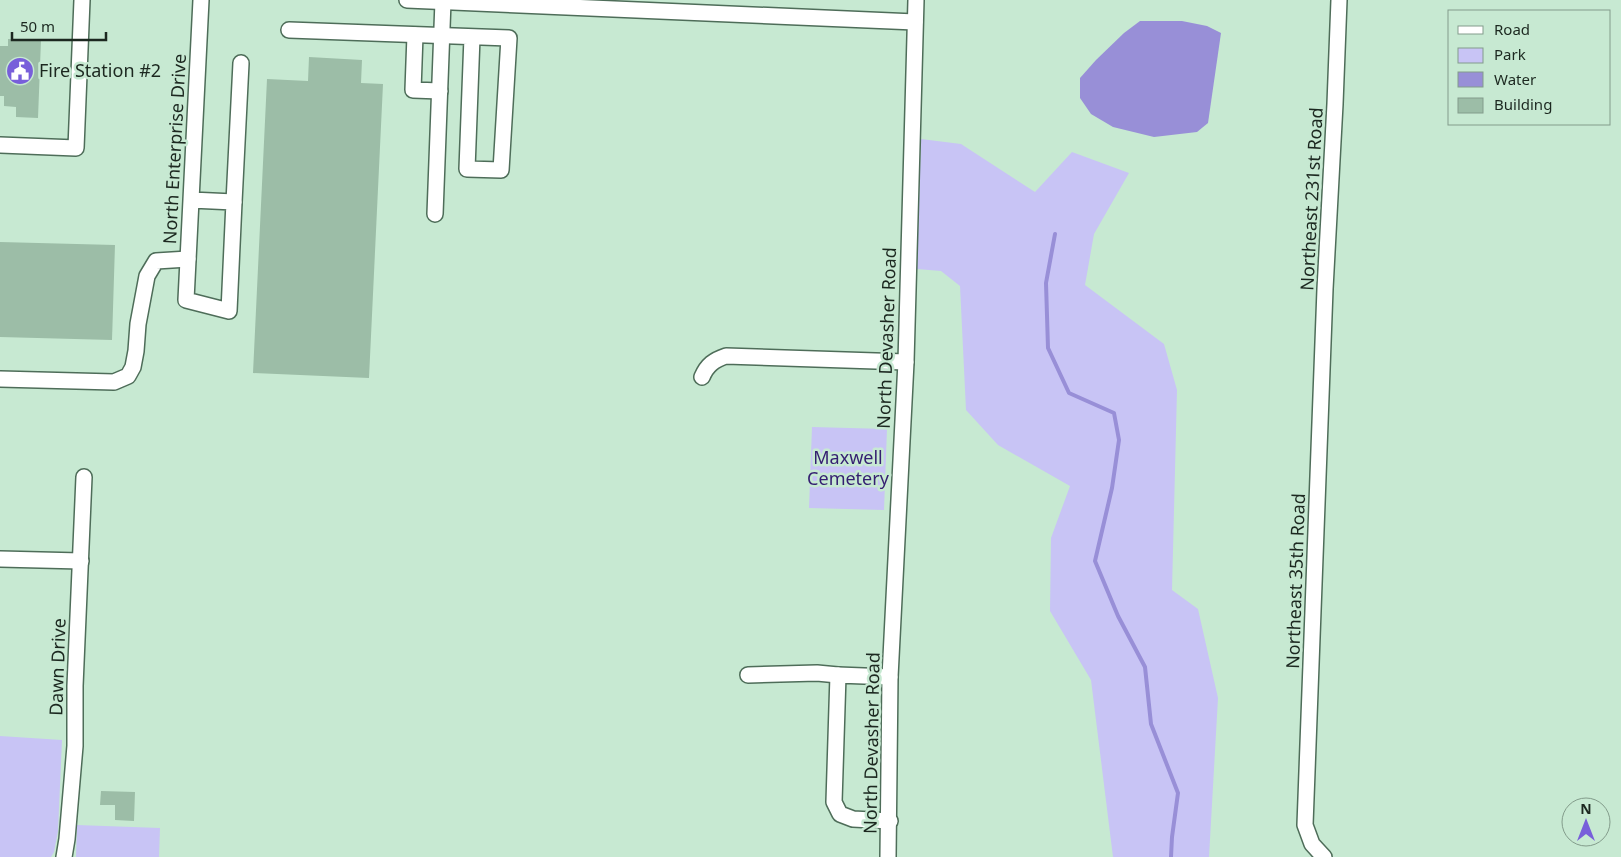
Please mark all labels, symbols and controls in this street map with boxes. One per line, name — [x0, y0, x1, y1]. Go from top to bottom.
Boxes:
scale bar — [12, 10, 106, 42]
legend — [1448, 10, 1611, 125]
text: 50 m — [20, 16, 55, 36]
text: Road — [1494, 19, 1530, 39]
text: Park — [1494, 44, 1526, 64]
street label: North Enterprise Drive — [157, 53, 191, 245]
public building icon: Fire Station #2 — [5, 56, 35, 86]
place label: Fire Station #2 — [39, 58, 161, 82]
text: Water — [1494, 69, 1536, 89]
text: Building — [1494, 94, 1552, 114]
street label: Northeast 231st Road — [1294, 107, 1328, 291]
street label: North Devasher Road — [871, 247, 901, 429]
park label: Maxwell Cemetery — [807, 445, 890, 490]
street label: Northeast 35th Road — [1280, 493, 1310, 669]
street label: Dawn Drive — [43, 618, 71, 716]
street label: North Devasher Road — [857, 652, 885, 834]
north arrow — [1561, 797, 1611, 847]
text: N — [1580, 799, 1592, 818]

